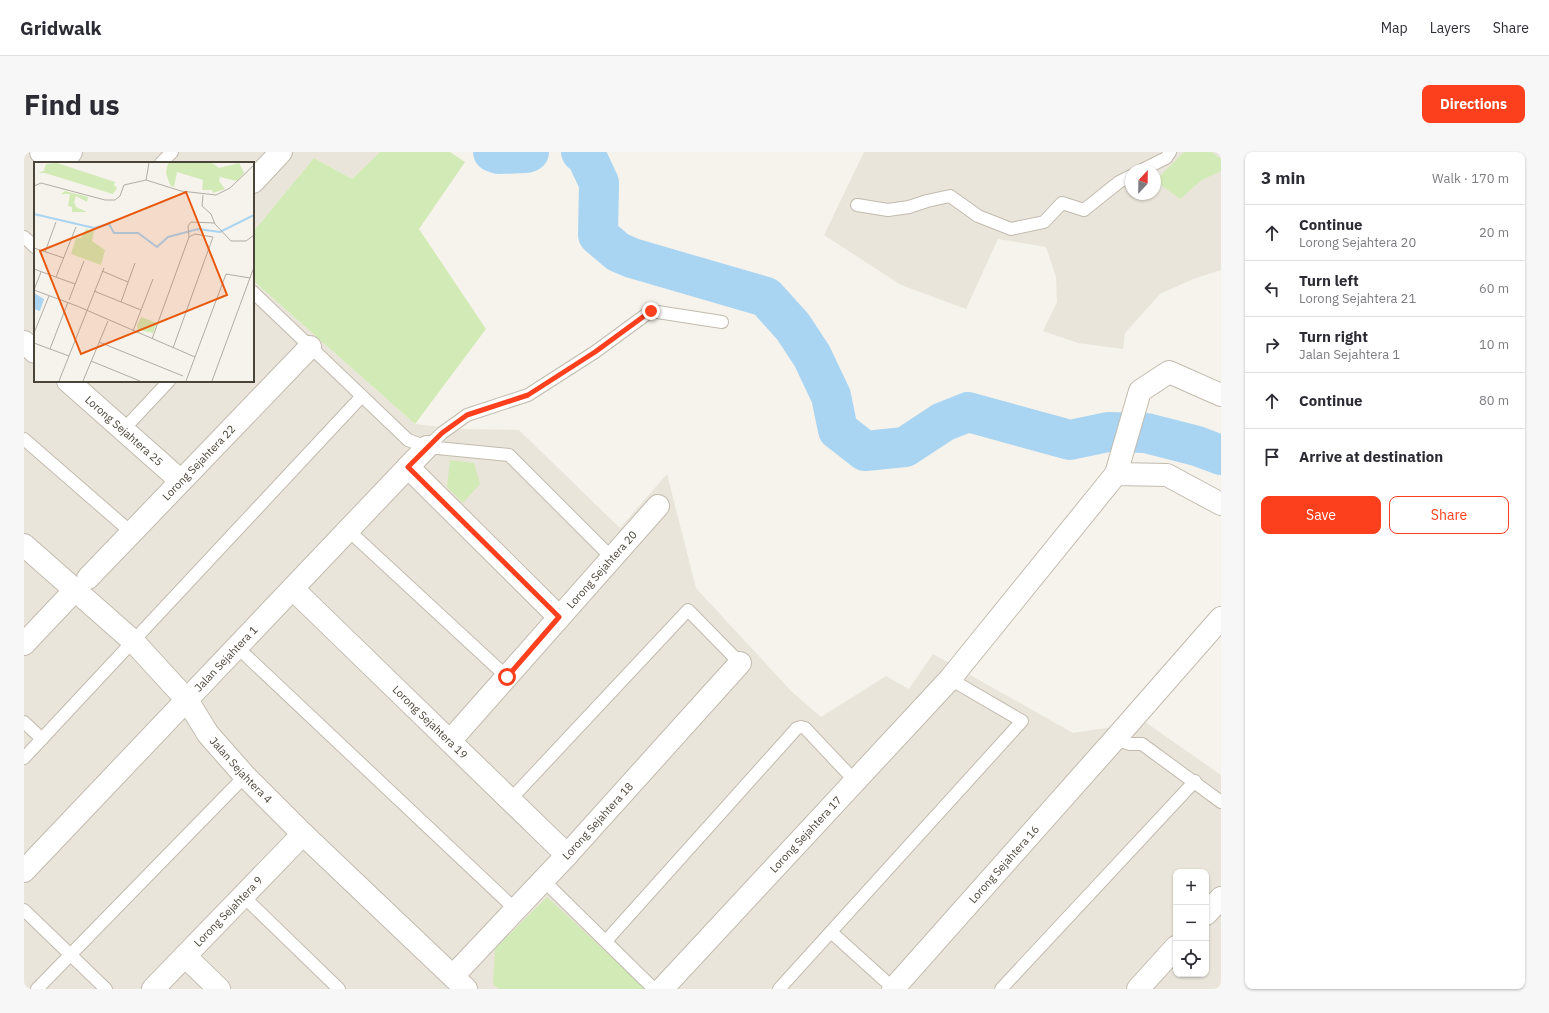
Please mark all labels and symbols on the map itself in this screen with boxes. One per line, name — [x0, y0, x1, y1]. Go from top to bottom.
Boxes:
inset map — [34, 162, 254, 382]
north arrow — [1125, 164, 1161, 200]
route end — [642, 302, 660, 320]
street label: Lorong Sejahtera 25 — [82, 393, 166, 469]
street label: Lorong Sejahtera 22 — [159, 422, 238, 503]
street label: Lorong Sejahtera 20 — [564, 528, 640, 611]
street label: Jalan Sejahtera 1 — [191, 623, 261, 694]
route start — [498, 668, 516, 686]
street label: Lorong Sejahtera 19 — [390, 682, 471, 762]
street label: Jalan Sejahtera 4 — [207, 734, 275, 806]
street label: Lorong Sejahtera 18 — [559, 779, 636, 863]
street label: Lorong Sejahtera 17 — [767, 793, 845, 876]
street label: Lorong Sejahtera 16 — [966, 822, 1042, 906]
street label: Lorong Sejahtera 9 — [191, 873, 265, 950]

